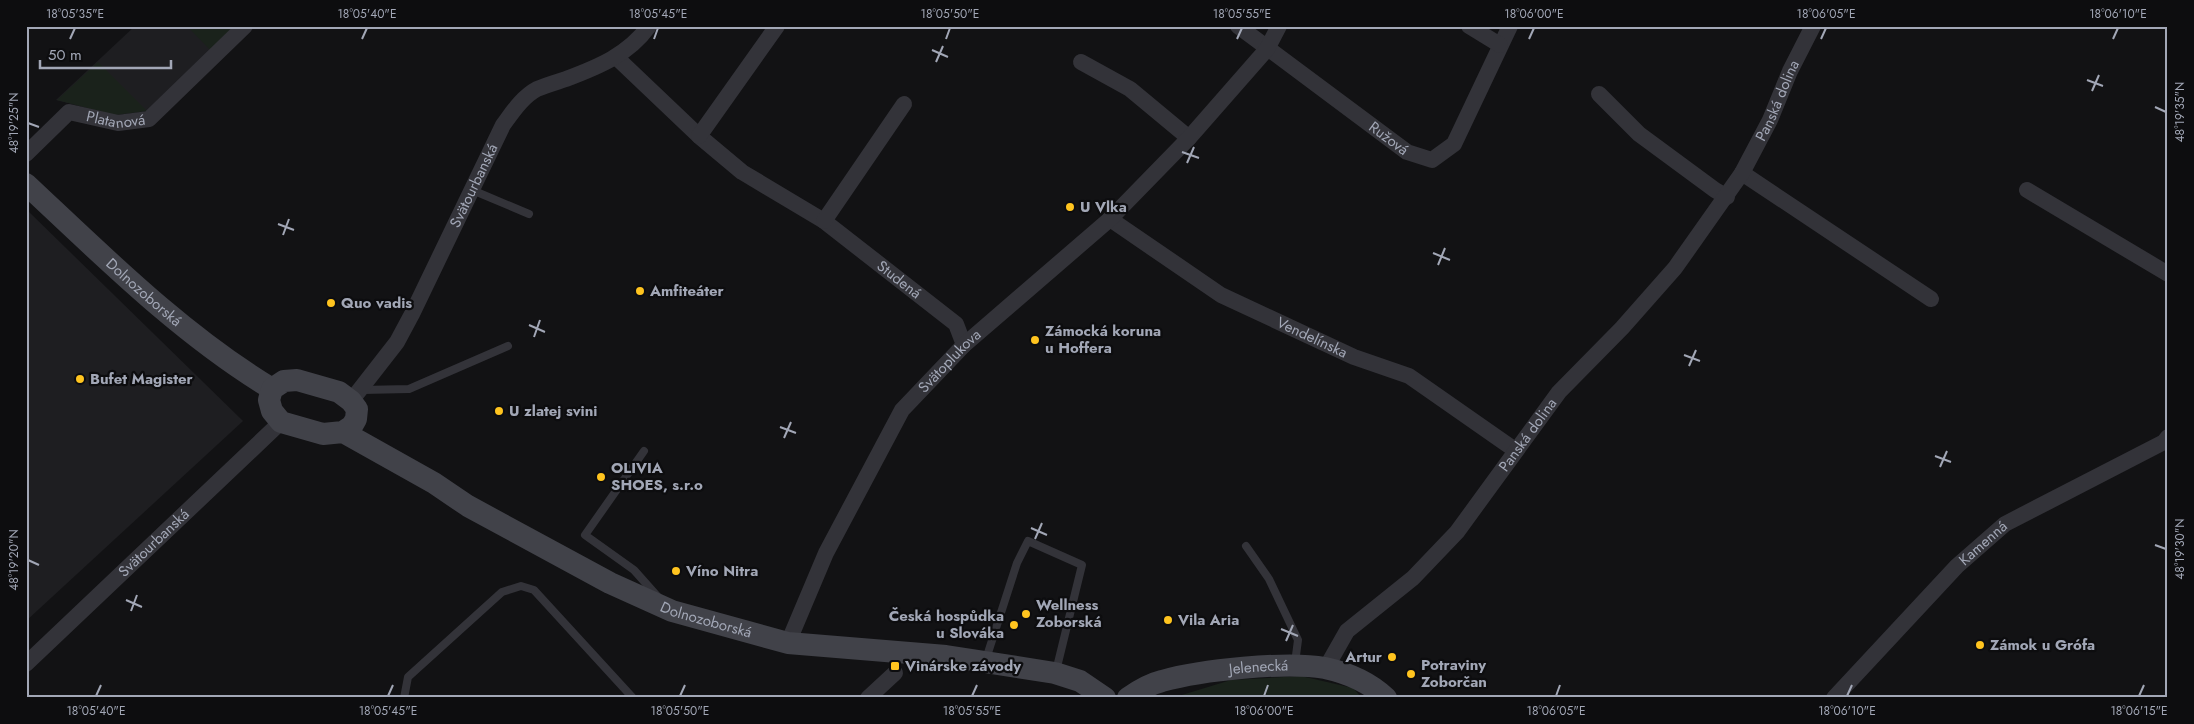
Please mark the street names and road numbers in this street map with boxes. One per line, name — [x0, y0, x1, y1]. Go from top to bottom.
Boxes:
street label: Panská dolina — [1750, 56, 1805, 145]
street label: Platanová — [84, 105, 147, 134]
street label: Ružová — [1364, 116, 1413, 161]
street label: Svätourbanská — [444, 140, 503, 231]
street label: Dolnozoborská — [101, 253, 186, 332]
street label: Studená — [872, 255, 926, 304]
street label: Vendelínska — [1273, 311, 1351, 363]
street label: Svätoplukova — [913, 324, 986, 398]
street label: Panská dolina — [1493, 393, 1562, 476]
street label: Svätourbanská — [113, 504, 194, 582]
street label: Kamenná — [1954, 516, 2012, 571]
street label: Dolnozoborská — [657, 596, 754, 644]
street label: Jelenecká — [1226, 655, 1288, 680]

